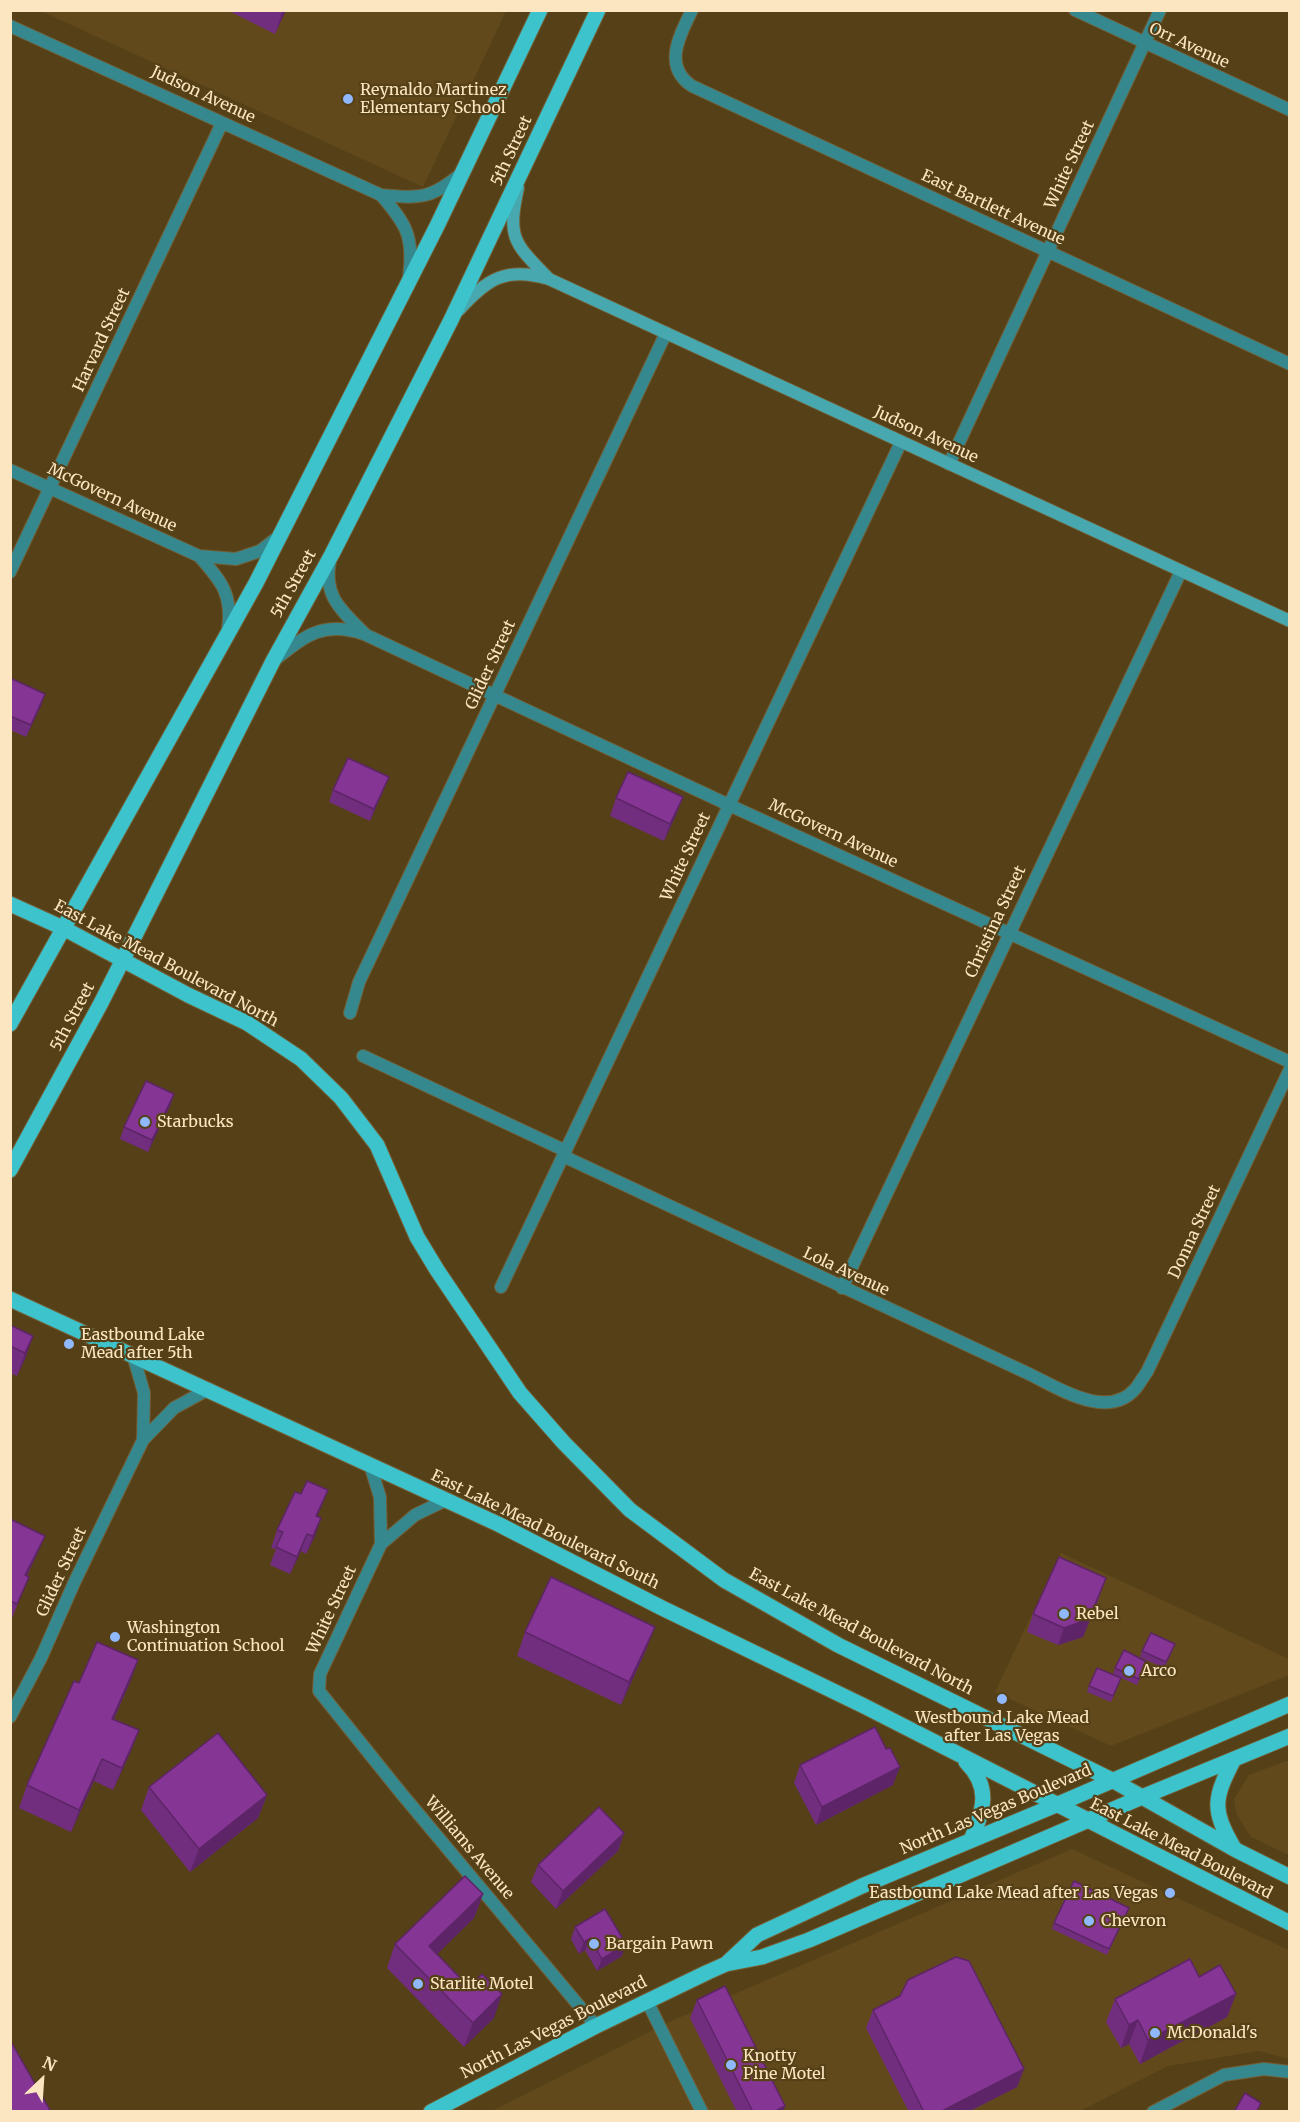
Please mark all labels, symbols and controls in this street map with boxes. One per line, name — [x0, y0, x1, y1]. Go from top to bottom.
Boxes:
street label: Orr Avenue — [1146, 19, 1232, 73]
street label: Judson Avenue — [148, 62, 258, 128]
place label: Reynaldo Martinez Elementary School — [360, 80, 507, 118]
marker: Reynaldo Martinez Elementary School — [341, 92, 355, 106]
street label: 5th Street — [487, 113, 537, 189]
street label: White Street — [1041, 118, 1099, 212]
street label: East Bartlett Avenue — [918, 166, 1068, 250]
street label: Harvard Street — [70, 285, 134, 395]
street label: Judson Avenue — [871, 402, 981, 468]
street label: McGovern Avenue — [44, 460, 180, 536]
street label: 5th Street — [267, 547, 321, 621]
street label: Glider Street — [462, 617, 520, 713]
street label: McGovern Avenue — [765, 796, 901, 872]
street label: White Street — [657, 810, 715, 904]
street label: Christina Street — [962, 863, 1030, 981]
street label: East Lake Mead Boulevard North — [51, 897, 281, 1031]
street label: 5th Street — [47, 979, 99, 1055]
place label: Starbucks — [157, 1112, 234, 1132]
marker: Starbucks — [138, 1115, 152, 1129]
street label: Donna Street — [1165, 1182, 1225, 1282]
street label: Lola Avenue — [800, 1244, 892, 1300]
place label: Eastbound Lake Mead after 5th — [81, 1325, 205, 1363]
marker: Eastbound Lake Mead after 5th — [62, 1337, 76, 1351]
street label: East Lake Mead Boulevard South — [428, 1466, 662, 1594]
street label: Glider Street — [33, 1524, 91, 1620]
street label: White Street — [303, 1563, 361, 1657]
street label: East Lake Mead Boulevard North — [746, 1565, 976, 1699]
place label: Rebel — [1076, 1604, 1119, 1624]
marker: Rebel — [1057, 1607, 1071, 1621]
place label: Washington Continuation School — [127, 1618, 284, 1656]
marker: Washington Continuation School — [108, 1630, 122, 1644]
place label: Arco — [1141, 1661, 1176, 1681]
marker: Arco — [1122, 1664, 1136, 1678]
marker: Westbound Lake Mead after Las Vegas — [995, 1692, 1009, 1706]
place label: Westbound Lake Mead after Las Vegas — [915, 1708, 1089, 1746]
street label: North Las Vegas Boulevard — [898, 1761, 1094, 1859]
street label: Williams Avenue — [420, 1793, 518, 1903]
street label: East Lake Mead Boulevard — [1087, 1795, 1275, 1903]
place label: Eastbound Lake Mead after Las Vegas — [869, 1883, 1158, 1903]
marker: Eastbound Lake Mead after Las Vegas — [1163, 1886, 1177, 1900]
place label: Chevron — [1101, 1911, 1166, 1931]
marker: Chevron — [1082, 1914, 1096, 1928]
place label: Bargain Pawn — [606, 1934, 713, 1954]
marker: Bargain Pawn — [587, 1937, 601, 1951]
street label: North Las Vegas Boulevard — [458, 1973, 650, 2083]
place label: Starlite Motel — [430, 1974, 533, 1994]
marker: Starlite Motel — [411, 1977, 425, 1991]
place label: McDonald's — [1167, 2023, 1257, 2043]
marker: McDonald's — [1148, 2026, 1162, 2040]
place label: Knotty Pine Motel — [743, 2046, 825, 2084]
north arrow — [12, 2050, 72, 2110]
text: N — [40, 2052, 60, 2075]
marker: Knotty Pine Motel — [724, 2058, 738, 2072]

